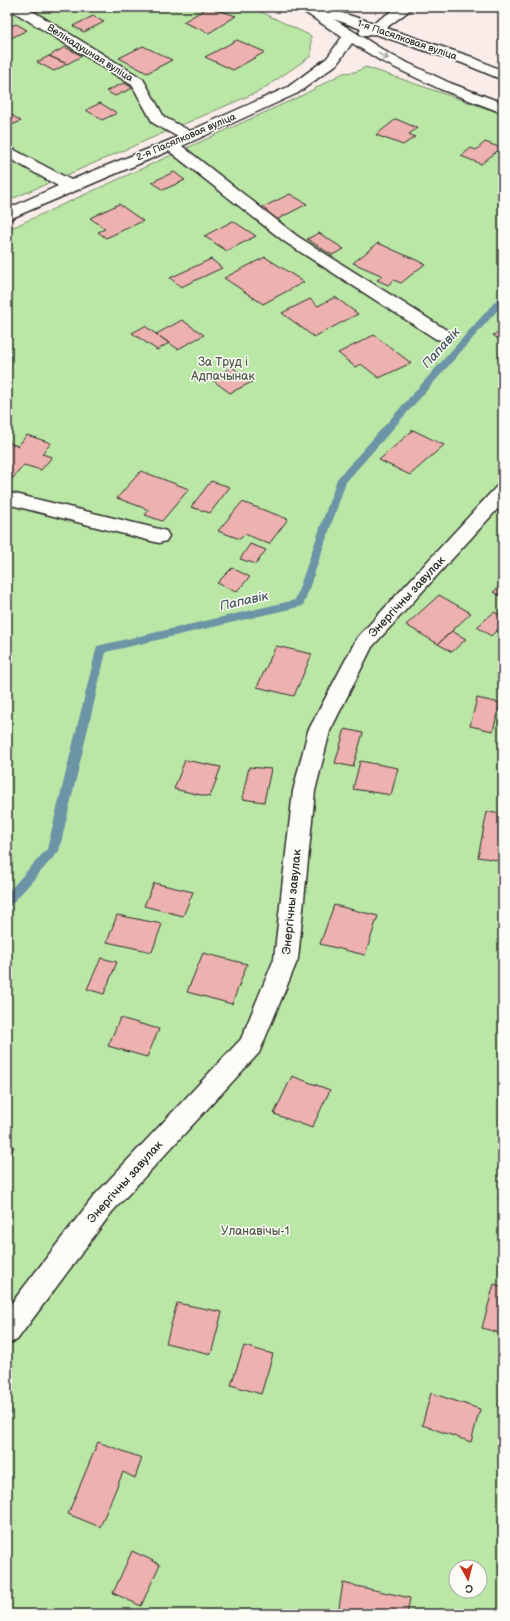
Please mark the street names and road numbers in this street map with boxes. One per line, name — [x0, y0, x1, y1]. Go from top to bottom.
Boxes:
street label: 1-я Пасялковая вуліца — [355, 17, 459, 63]
street label: Велікадушная вуліца — [45, 22, 135, 84]
street label: 2-я Пасялковая вуліца — [134, 111, 238, 163]
street label: Энергічны завулак — [365, 553, 449, 641]
street label: Энергічны завулак — [279, 848, 305, 955]
street label: Энергічны завулак — [84, 1137, 166, 1226]

